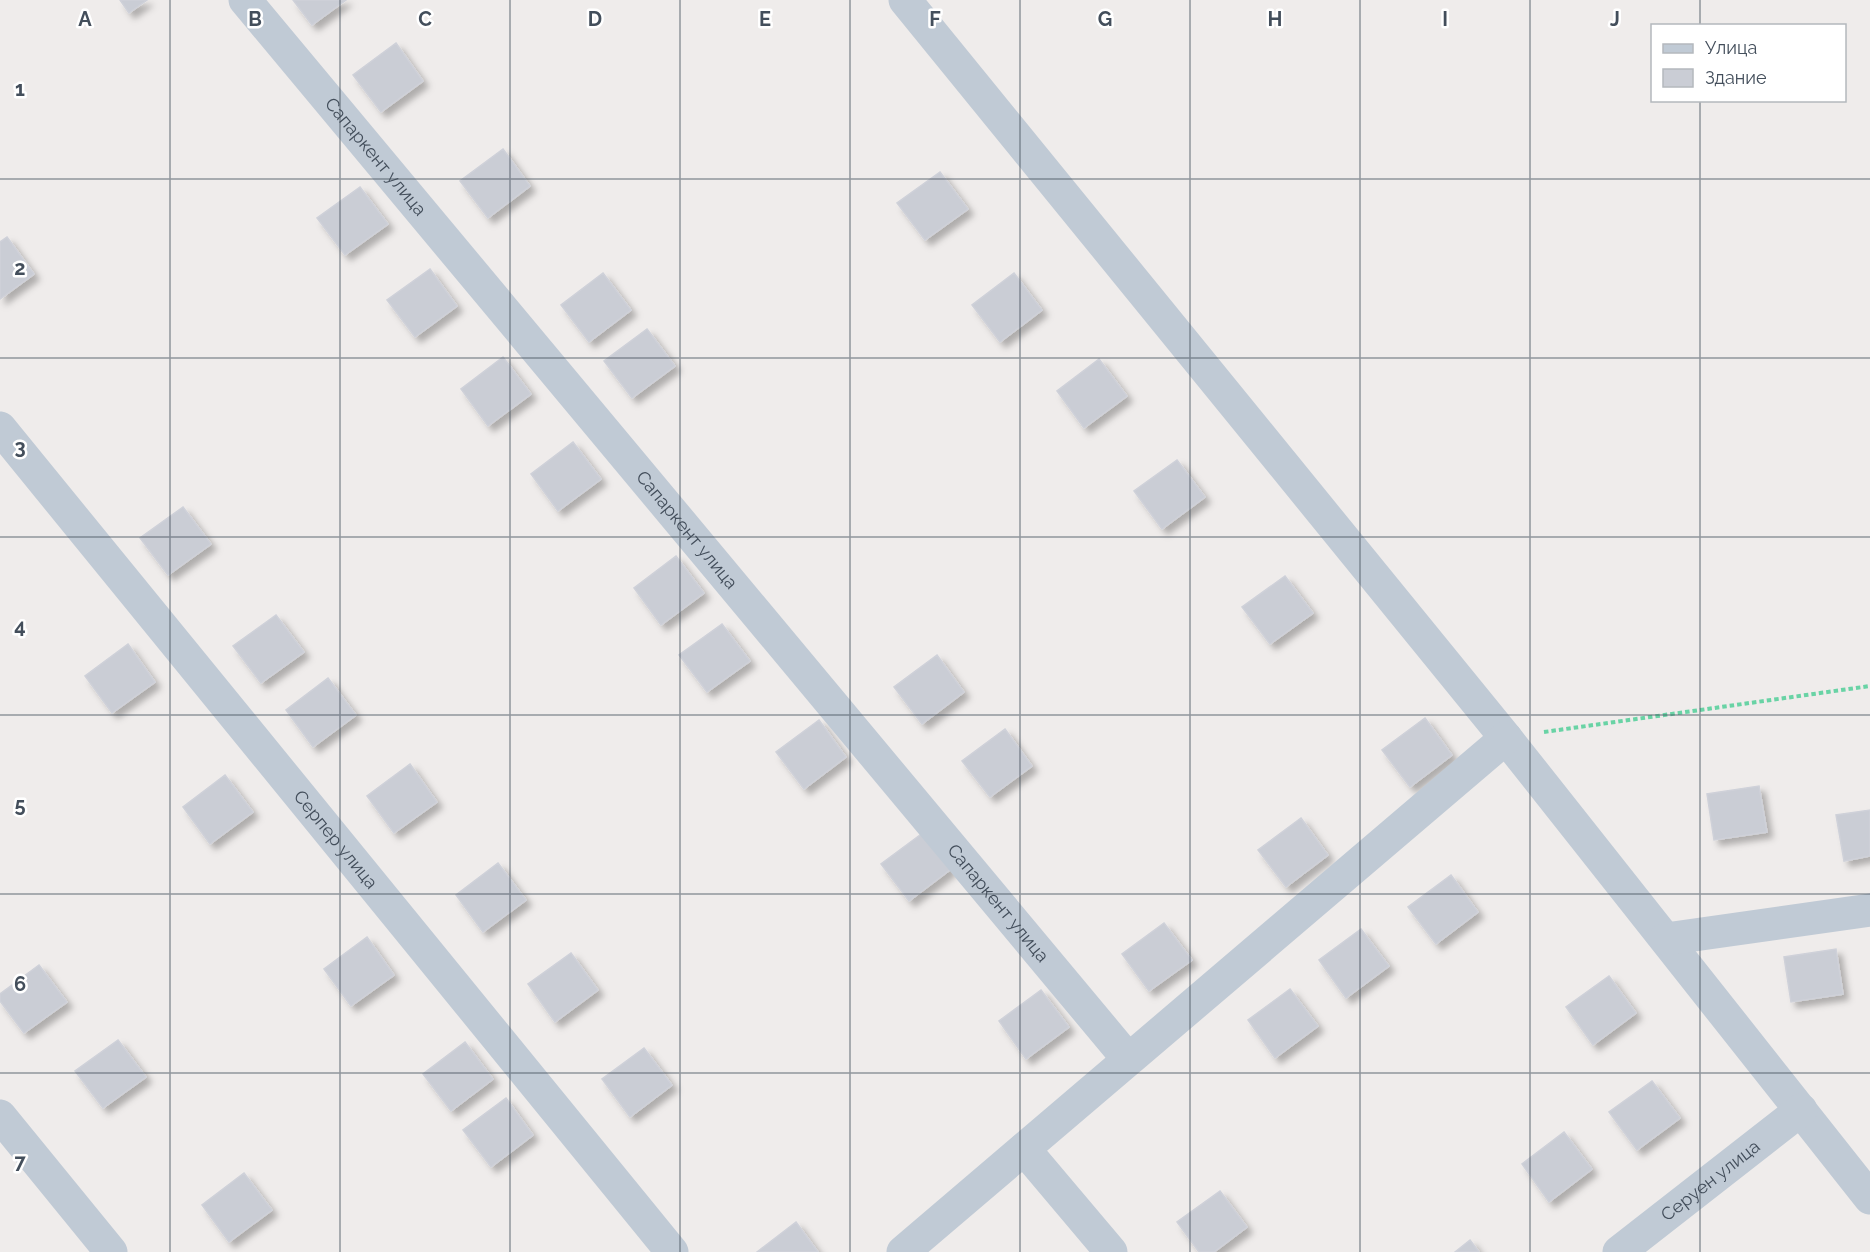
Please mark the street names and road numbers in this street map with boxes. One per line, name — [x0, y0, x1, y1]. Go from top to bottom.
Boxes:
street label: Сапаркент улица — [321, 93, 431, 220]
street label: Сапаркент улица — [632, 466, 742, 593]
street label: Серпер улица — [290, 786, 382, 893]
street label: Сапаркент улица — [943, 840, 1054, 966]
street label: Серуен улица — [1657, 1135, 1764, 1225]

